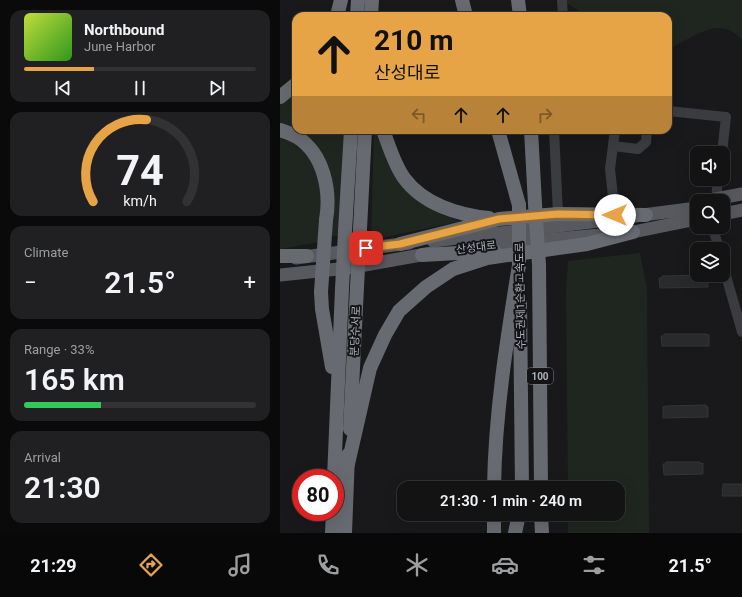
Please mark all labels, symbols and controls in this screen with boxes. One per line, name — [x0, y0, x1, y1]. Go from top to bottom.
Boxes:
text: Northbound — [84, 21, 165, 39]
text: 210 m — [374, 24, 453, 57]
icon: ahead — [308, 28, 360, 80]
text: June Harbor — [84, 39, 156, 54]
text: 산성대로 — [374, 62, 440, 83]
icon: previous — [52, 77, 74, 99]
icon: pause — [129, 77, 151, 99]
icon: next — [206, 77, 228, 99]
icon: left — [408, 104, 430, 126]
icon: ahead — [450, 104, 472, 126]
icon: ahead — [492, 104, 514, 126]
icon: right — [534, 104, 556, 126]
text: 74 — [116, 146, 164, 195]
map controls — [690, 146, 730, 282]
button: sound — [690, 146, 730, 186]
text: km/h — [123, 193, 157, 209]
position arrow — [594, 194, 636, 236]
button: search — [690, 194, 730, 234]
pin — [349, 231, 383, 265]
icon: arrive — [355, 237, 377, 259]
street label: 산성대로 — [455, 239, 497, 256]
street label: 수도권제1순환고속도로 — [513, 242, 528, 350]
button: layers — [690, 242, 730, 282]
text: Climate — [24, 245, 68, 260]
text: 21.5° — [104, 265, 176, 300]
text: − — [24, 270, 37, 295]
text: + — [244, 270, 256, 295]
street label: 분당수서로 — [348, 305, 363, 357]
text: Range · 33% — [24, 342, 94, 357]
text: 165 km — [24, 362, 125, 397]
road number: 100 — [527, 368, 553, 384]
text: Arrival — [24, 450, 61, 465]
speed limit sign: 80 — [292, 469, 344, 521]
text: 21:30 — [24, 470, 101, 505]
text: 21:30 · 1 min · 240 m — [440, 492, 582, 510]
icon: directions — [137, 551, 165, 579]
icon: music — [226, 551, 254, 579]
icon: phone — [314, 551, 342, 579]
icon: climate — [403, 551, 431, 579]
icon: car — [491, 551, 519, 579]
icon: filters — [580, 551, 608, 579]
text: 21:29 — [30, 555, 77, 576]
text: 21.5° — [668, 555, 712, 576]

